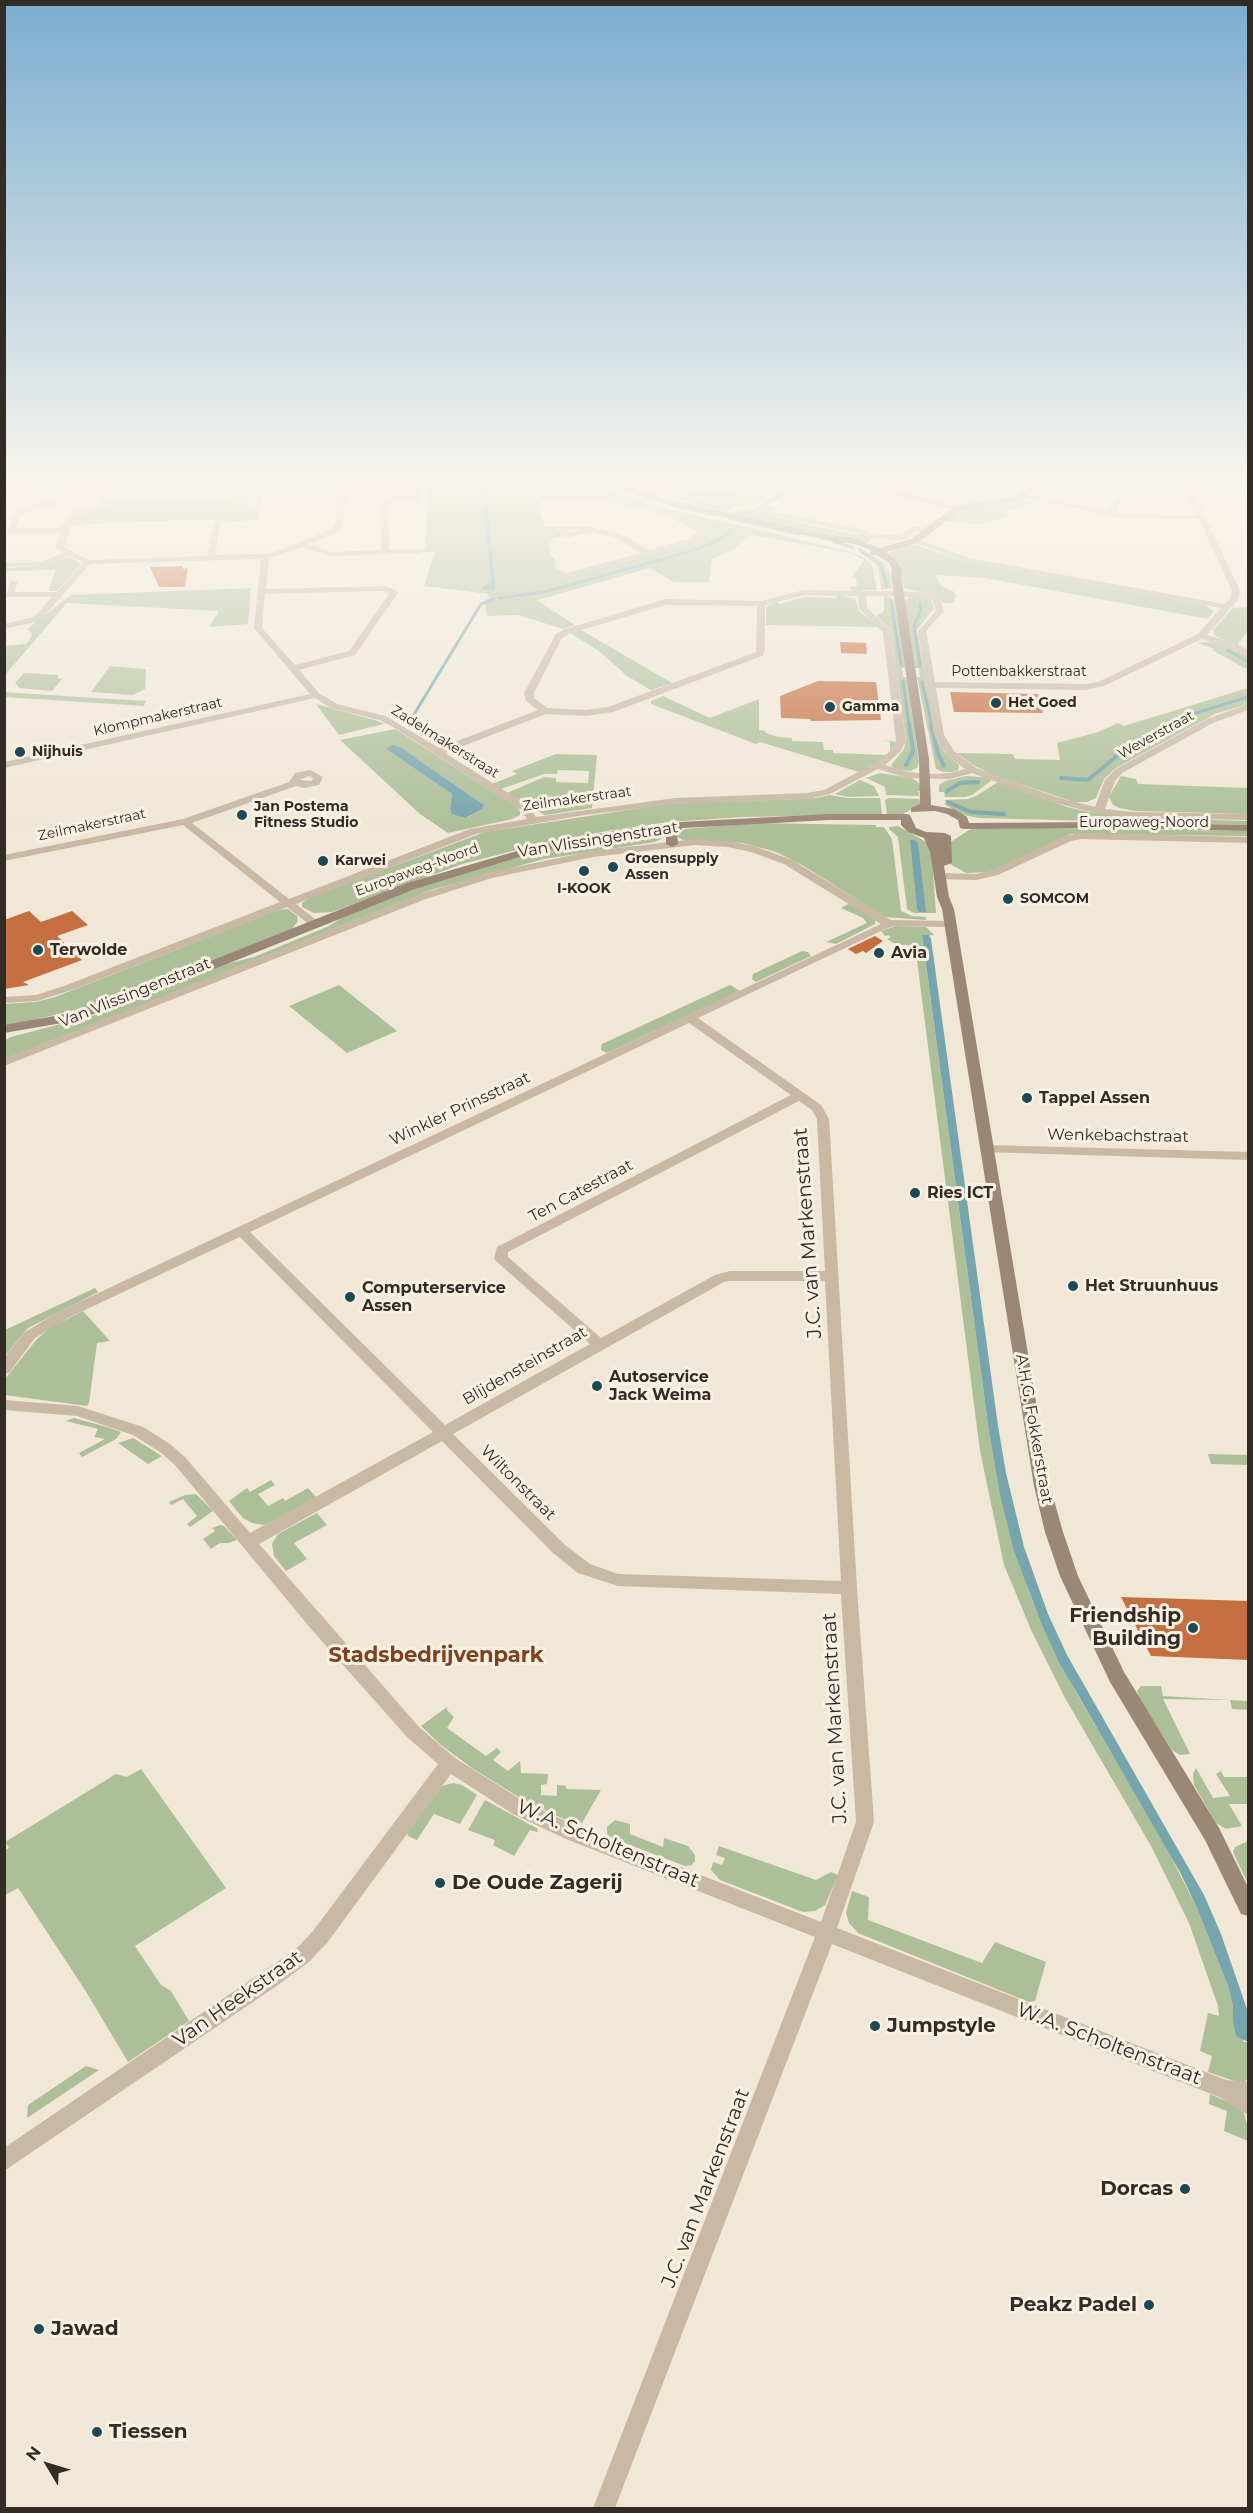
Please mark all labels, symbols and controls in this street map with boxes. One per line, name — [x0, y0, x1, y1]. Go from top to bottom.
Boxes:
street label: Pottenbakkerstraat — [951, 664, 1087, 680]
street label: Klompmakerstraat — [92, 694, 224, 740]
place label: Het Goed — [1008, 695, 1077, 711]
marker: Het Goed — [989, 696, 1003, 710]
place label: Gamma — [842, 699, 899, 715]
marker: Gamma — [823, 700, 837, 714]
street label: Zadelmakerstraat — [388, 702, 502, 782]
street label: Weverstraat — [1115, 707, 1197, 763]
place label: Nijhuis — [32, 744, 83, 760]
marker: Nijhuis — [13, 745, 27, 759]
street label: Zeilmakerstraat — [521, 783, 633, 815]
place label: Jan Postema Fitness Studio — [254, 799, 358, 832]
street label: Zeilmakerstraat — [37, 805, 147, 845]
marker: Jan Postema Fitness Studio — [235, 808, 249, 822]
street label: Europaweg-Noord — [1079, 815, 1209, 831]
street label: Van Vlissingenstraat — [517, 818, 679, 862]
street label: Europaweg-Noord — [353, 840, 481, 900]
place label: Groensupply Assen — [625, 851, 718, 884]
place label: Karwei — [335, 853, 386, 869]
marker: Karwei — [316, 854, 330, 868]
marker: Groensupply Assen — [606, 860, 620, 874]
marker: I-KOOK — [577, 864, 591, 878]
place label: I-KOOK — [557, 881, 611, 897]
place label: SOMCOM — [1020, 891, 1089, 907]
marker: SOMCOM — [1001, 892, 1015, 906]
place label: Terwolde — [50, 940, 127, 960]
marker: Terwolde — [31, 943, 45, 957]
place label: Avia — [891, 943, 927, 963]
marker: Avia — [872, 946, 886, 960]
street label: Van Vlissingenstraat — [56, 954, 214, 1032]
street label: Winkler Prinsstraat — [387, 1068, 533, 1150]
place label: Tappel Assen — [1039, 1088, 1150, 1108]
marker: Tappel Assen — [1020, 1091, 1034, 1105]
street label: Wenkebachstraat — [1047, 1125, 1189, 1147]
street label: J.C. van Markenstraat — [789, 1127, 827, 1339]
street label: Ten Catestraat — [526, 1156, 636, 1226]
place label: Ries ICT — [927, 1183, 993, 1203]
marker: Ries ICT — [908, 1186, 922, 1200]
place label: Het Struunhuus — [1085, 1276, 1218, 1296]
place label: Computerservice Assen — [362, 1278, 506, 1316]
marker: Het Struunhuus — [1066, 1279, 1080, 1293]
marker: Computerservice Assen — [343, 1290, 357, 1304]
street label: Blijdensteinstraat — [459, 1323, 591, 1409]
street label: A.H.G. Fokkerstraat — [1011, 1353, 1057, 1505]
place label: Autoservice Jack Weima — [609, 1367, 711, 1405]
marker: Autoservice Jack Weima — [590, 1379, 604, 1393]
street label: Wiltonstraat — [476, 1441, 560, 1525]
place label: Friendship Building — [1069, 1604, 1181, 1651]
street label: J.C. van Markenstraat — [817, 1612, 853, 1824]
marker: Friendship Building — [1186, 1621, 1200, 1635]
district label: Stadsbedrijvenpark — [329, 1643, 543, 1669]
street label: W.A. Scholtenstraat — [513, 1795, 703, 1893]
place label: De Oude Zagerij — [452, 1871, 623, 1895]
marker: De Oude Zagerij — [433, 1876, 447, 1890]
street label: Van Heekstraat — [169, 1945, 307, 2053]
street label: W.A. Scholtenstraat — [1013, 1998, 1205, 2090]
place label: Jumpstyle — [887, 2014, 996, 2038]
marker: Jumpstyle — [868, 2019, 882, 2033]
street label: J.C. van Markenstraat — [657, 2085, 755, 2291]
place label: Dorcas — [1100, 2177, 1173, 2201]
marker: Dorcas — [1178, 2182, 1192, 2196]
place label: Peakz Padel — [1009, 2293, 1137, 2317]
marker: Peakz Padel — [1142, 2298, 1156, 2312]
place label: Jawad — [51, 2317, 119, 2341]
marker: Jawad — [32, 2322, 46, 2336]
place label: Tiessen — [109, 2420, 188, 2444]
marker: Tiessen — [90, 2425, 104, 2439]
north arrow — [18, 2435, 78, 2495]
text: N — [22, 2443, 45, 2465]

